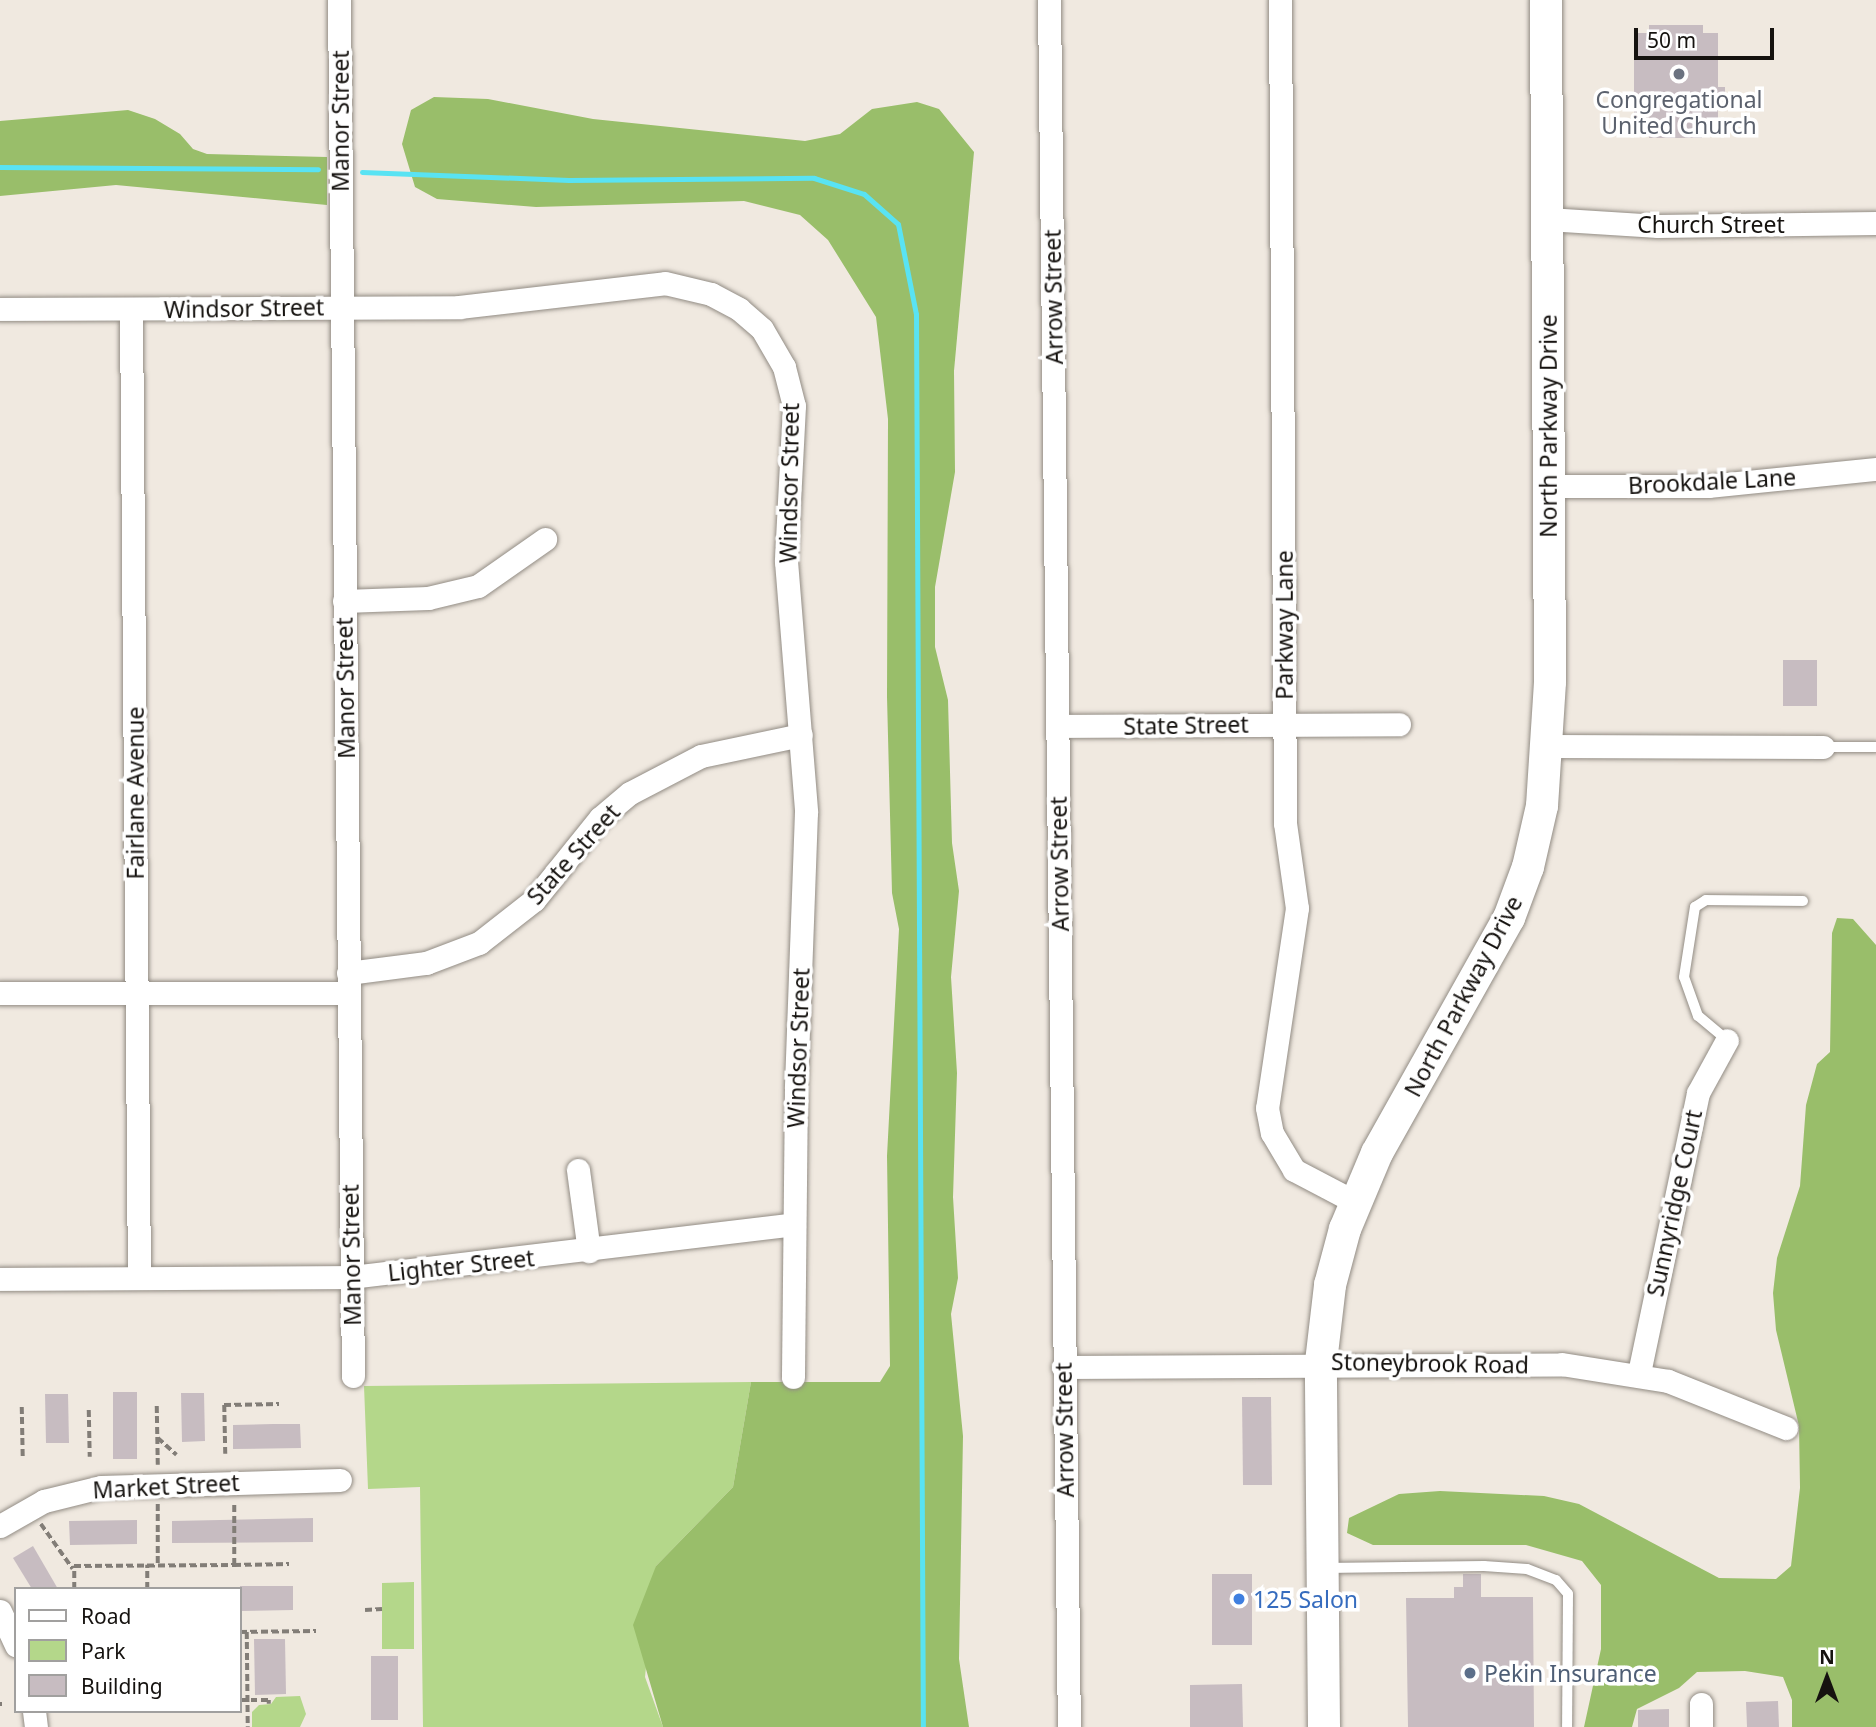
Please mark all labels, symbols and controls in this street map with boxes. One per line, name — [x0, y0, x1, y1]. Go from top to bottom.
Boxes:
scale bar — [1638, 14, 1778, 58]
text: 50 m — [1647, 26, 1696, 54]
street label: Manor Street — [326, 50, 354, 192]
marker: Congregational United Church — [1671, 66, 1687, 82]
place label: Congregational United Church — [1595, 85, 1763, 139]
street label: Church Street — [1637, 210, 1785, 238]
street label: Arrow Street — [1038, 229, 1068, 365]
street label: Windsor Street — [164, 293, 324, 323]
street label: North Parkway Drive — [1534, 314, 1562, 538]
street label: Windsor Street — [774, 403, 804, 563]
street label: Brookdale Lane — [1627, 463, 1797, 499]
street label: Parkway Lane — [1270, 550, 1298, 700]
street label: Manor Street — [330, 617, 360, 759]
street label: Fairlane Avenue — [121, 706, 149, 880]
street label: State Street — [1123, 710, 1249, 740]
street label: Arrow Street — [1044, 796, 1074, 932]
street label: State Street — [521, 798, 625, 910]
street label: North Parkway Drive — [1398, 891, 1528, 1101]
street label: Windsor Street — [781, 967, 815, 1129]
street label: Sunnyridge Court — [1641, 1107, 1707, 1299]
street label: Manor Street — [336, 1184, 366, 1326]
street label: Lighter Street — [386, 1244, 536, 1286]
street label: Stoneybrook Road — [1331, 1347, 1529, 1379]
street label: Arrow Street — [1049, 1362, 1079, 1498]
street label: Market Street — [92, 1468, 240, 1504]
place label: 125 Salon — [1253, 1585, 1358, 1613]
legend — [14, 1587, 242, 1713]
marker: 125 Salon — [1231, 1591, 1247, 1607]
text: Road — [81, 1602, 131, 1630]
text: Park — [81, 1637, 125, 1665]
north arrow — [1792, 1643, 1862, 1713]
text: N — [1819, 1644, 1835, 1670]
place label: Pekin Insurance — [1484, 1659, 1657, 1687]
marker: Pekin Insurance — [1462, 1665, 1478, 1681]
text: Building — [81, 1672, 163, 1700]

